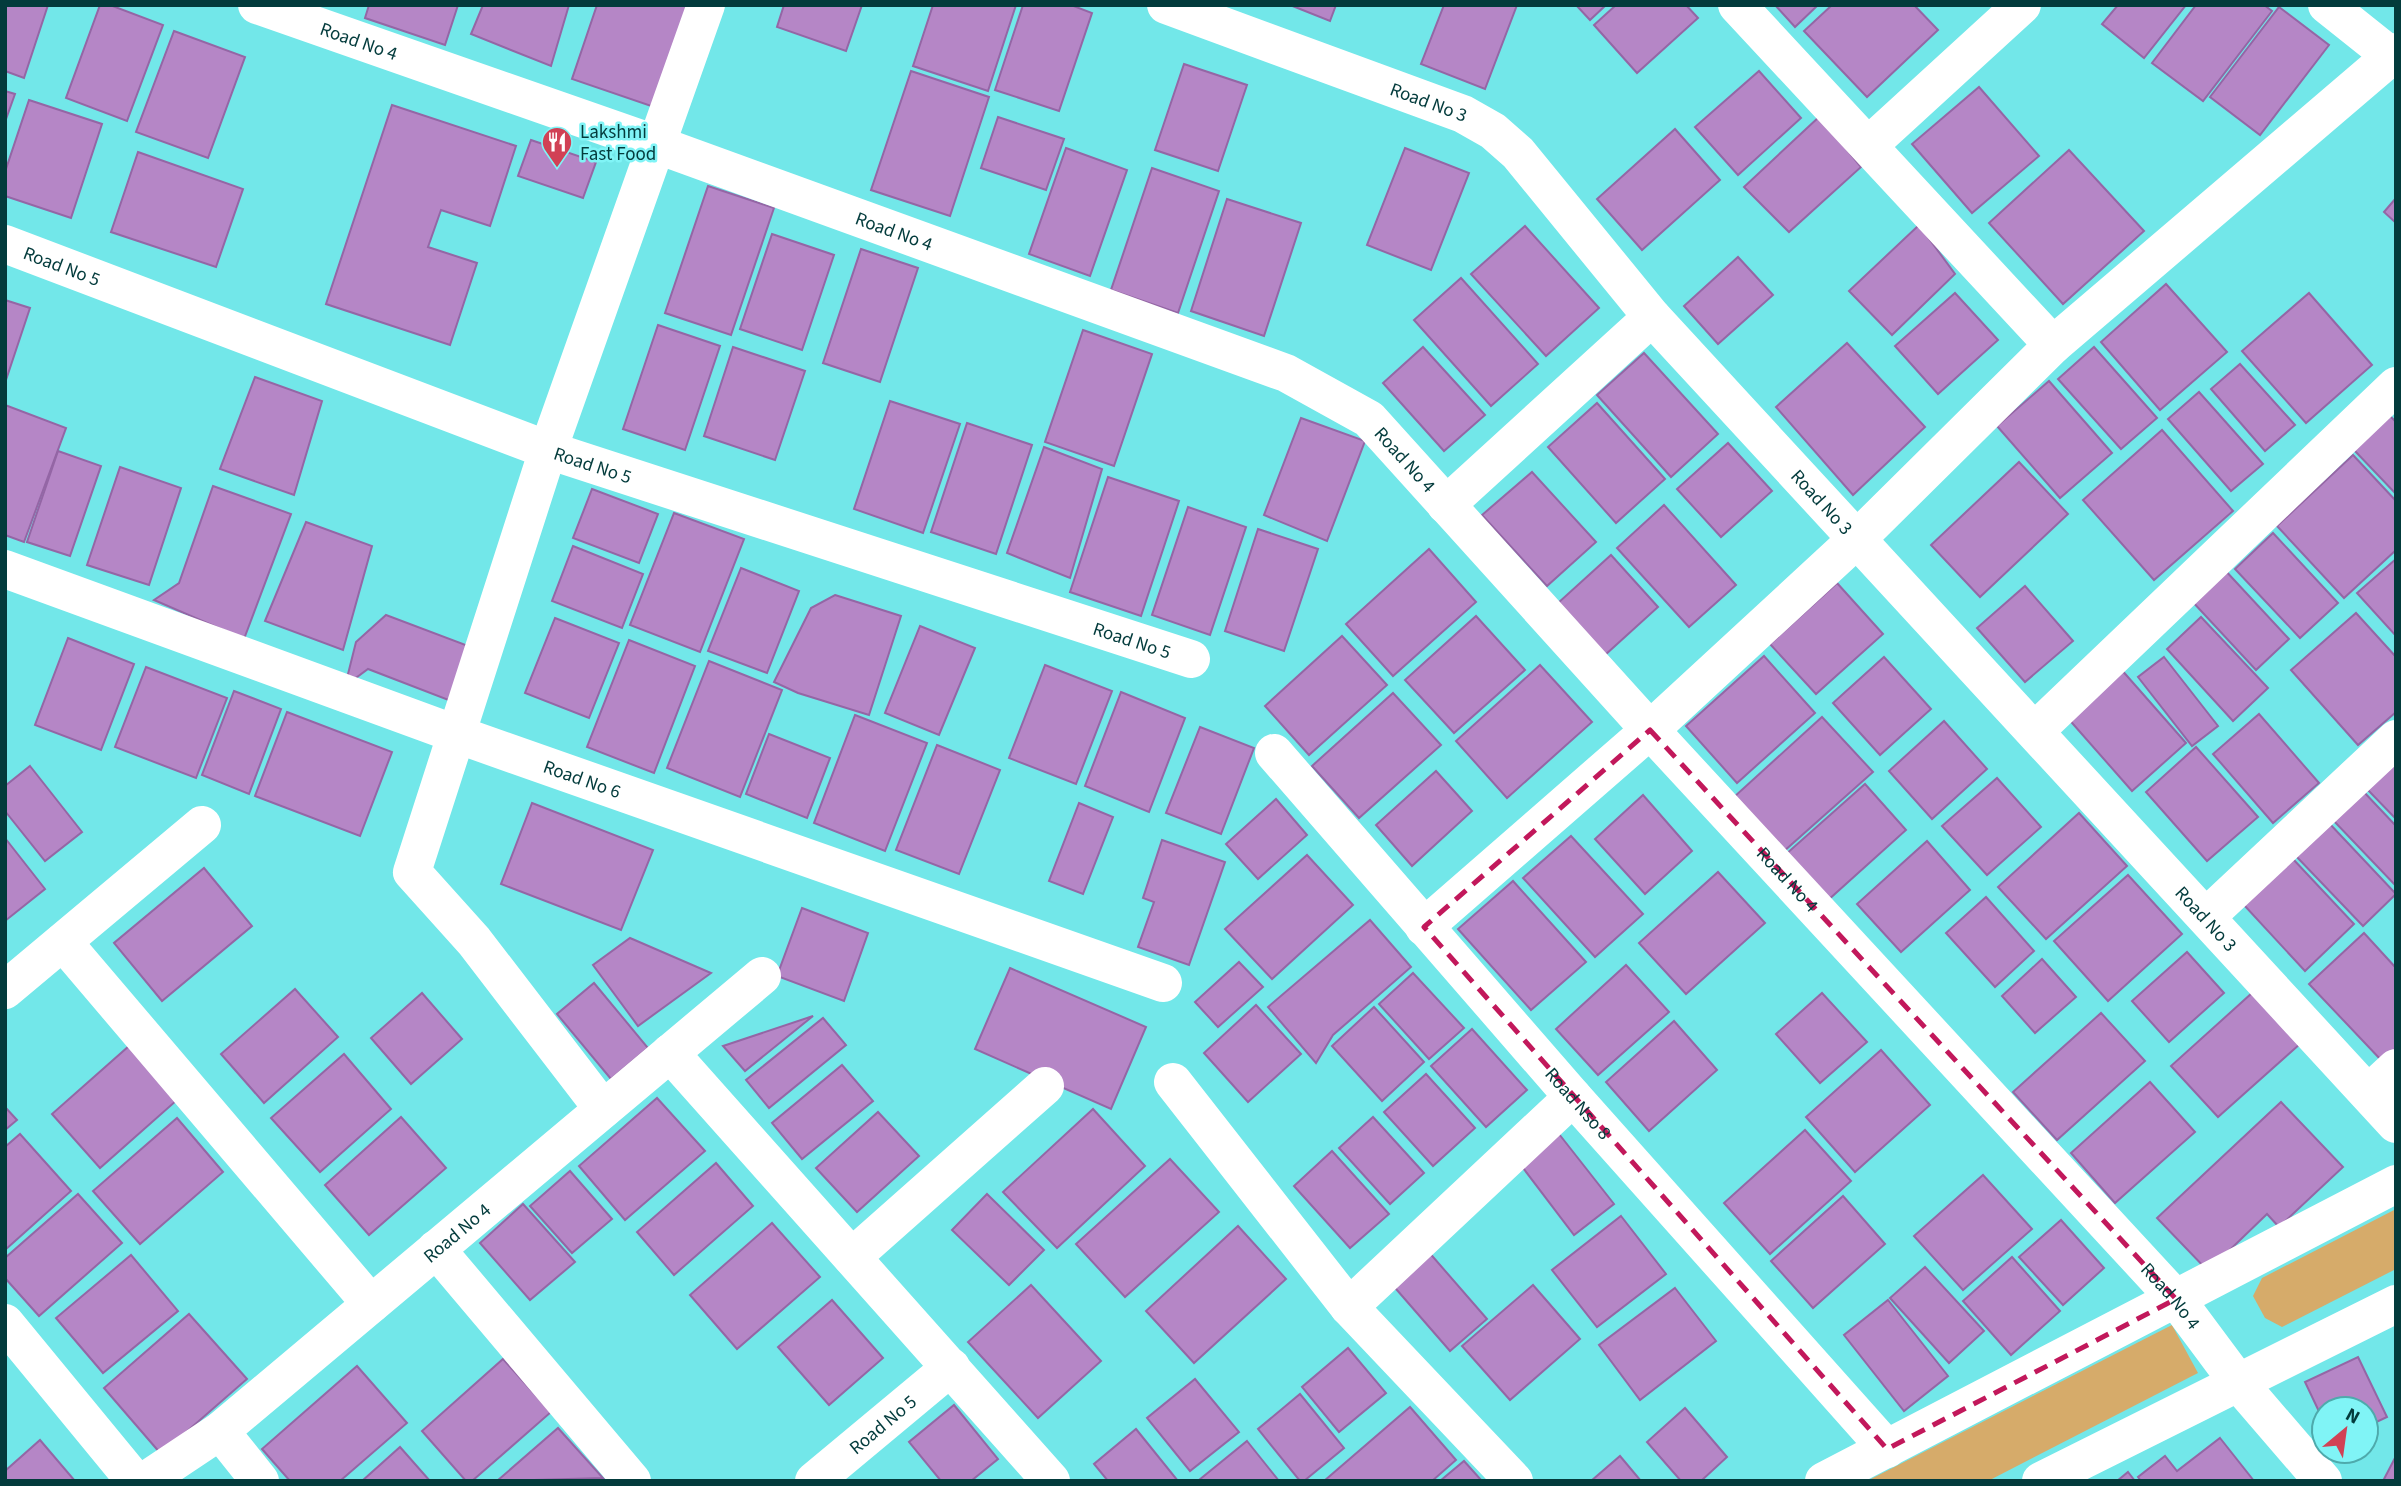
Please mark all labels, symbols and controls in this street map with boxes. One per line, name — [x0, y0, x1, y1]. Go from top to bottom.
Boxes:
street label: Road No 4 — [316, 16, 401, 68]
street label: Road No 3 — [1386, 76, 1471, 129]
place label: Lakshmi Fast Food — [580, 119, 656, 168]
restaurant icon: Lakshmi Fast Food — [540, 125, 574, 169]
street label: Road No 4 — [851, 206, 936, 259]
street label: Road No 5 — [19, 240, 104, 294]
street label: Road No 4 — [1367, 421, 1441, 499]
street label: Road No 5 — [550, 441, 635, 491]
street label: Road No 3 — [1784, 464, 1858, 541]
street label: Road No 5 — [1089, 616, 1174, 667]
street label: Road No 6 — [539, 754, 624, 806]
street label: Road No 4 — [1750, 841, 1824, 919]
street label: Road No 3 — [2168, 881, 2243, 958]
street label: Road Nso 8 — [1538, 1062, 1617, 1146]
street label: Road No 4 — [418, 1197, 497, 1270]
street label: Road No 4 — [2134, 1257, 2206, 1336]
street label: Road No 5 — [844, 1389, 923, 1461]
north arrow — [2310, 1395, 2380, 1465]
text: N — [2340, 1402, 2365, 1431]

